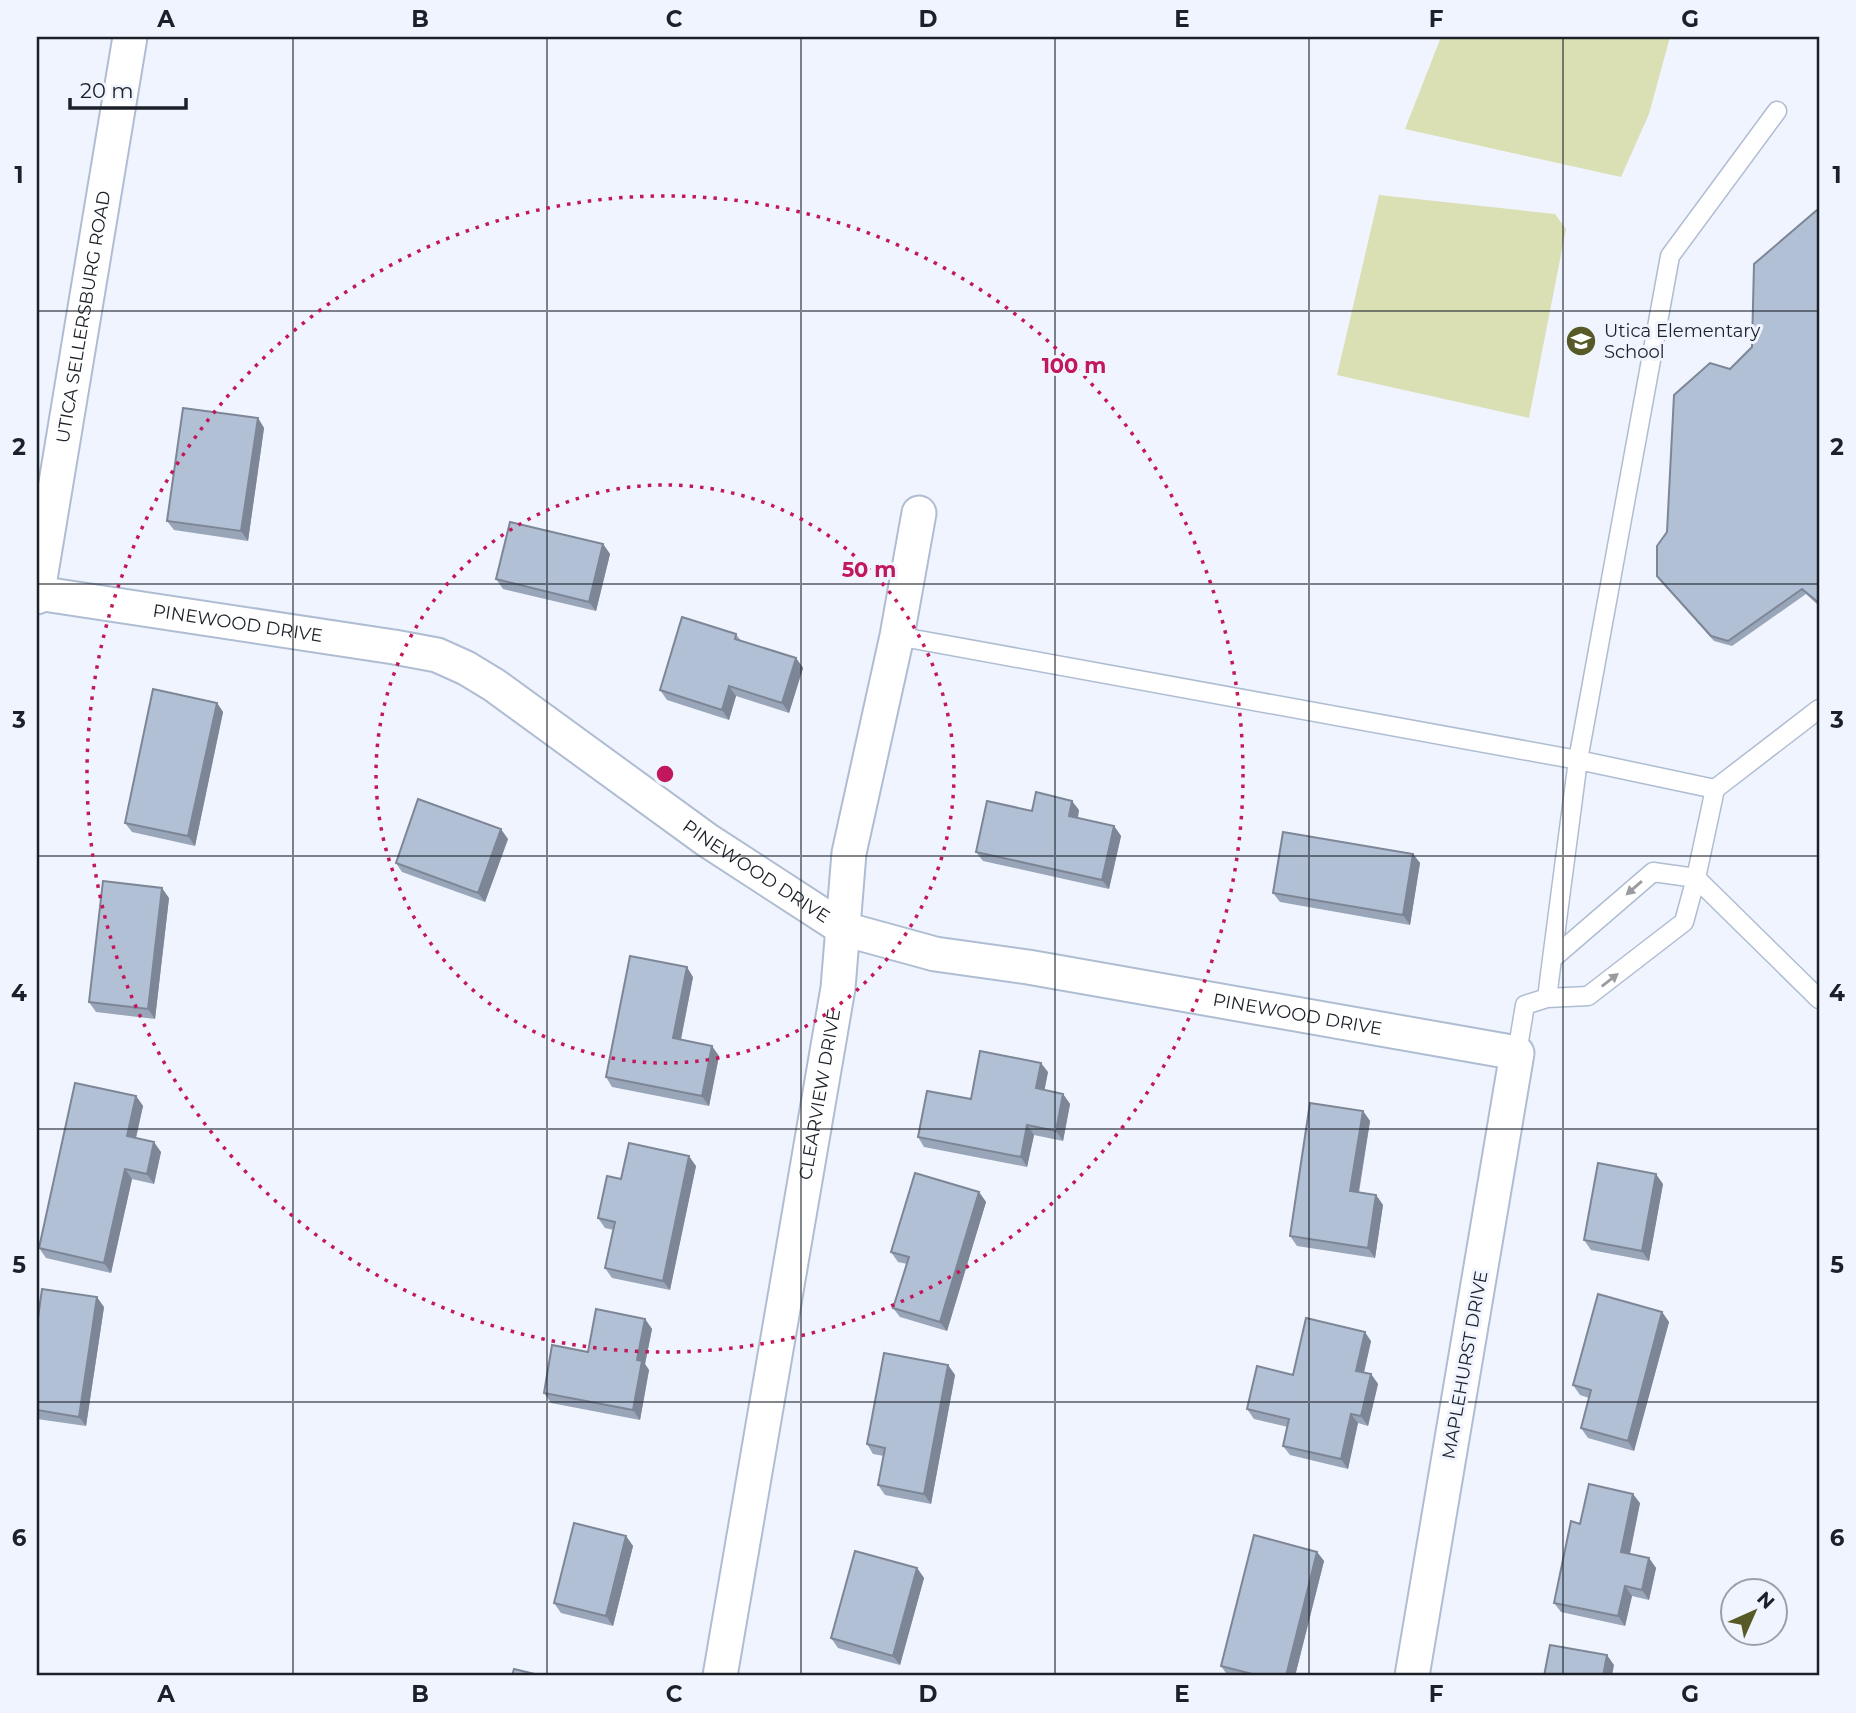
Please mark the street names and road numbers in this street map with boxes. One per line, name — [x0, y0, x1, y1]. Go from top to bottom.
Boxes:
street label: UTICA SELLERSBURG ROAD — [52, 189, 115, 445]
street label: PINEWOOD DRIVE — [151, 600, 324, 647]
street label: PINEWOOD DRIVE — [678, 815, 834, 928]
street label: PINEWOOD DRIVE — [1211, 989, 1384, 1040]
street label: CLEARVIEW DRIVE — [794, 1007, 845, 1182]
street label: MAPLEHURST DRIVE — [1438, 1269, 1492, 1461]

